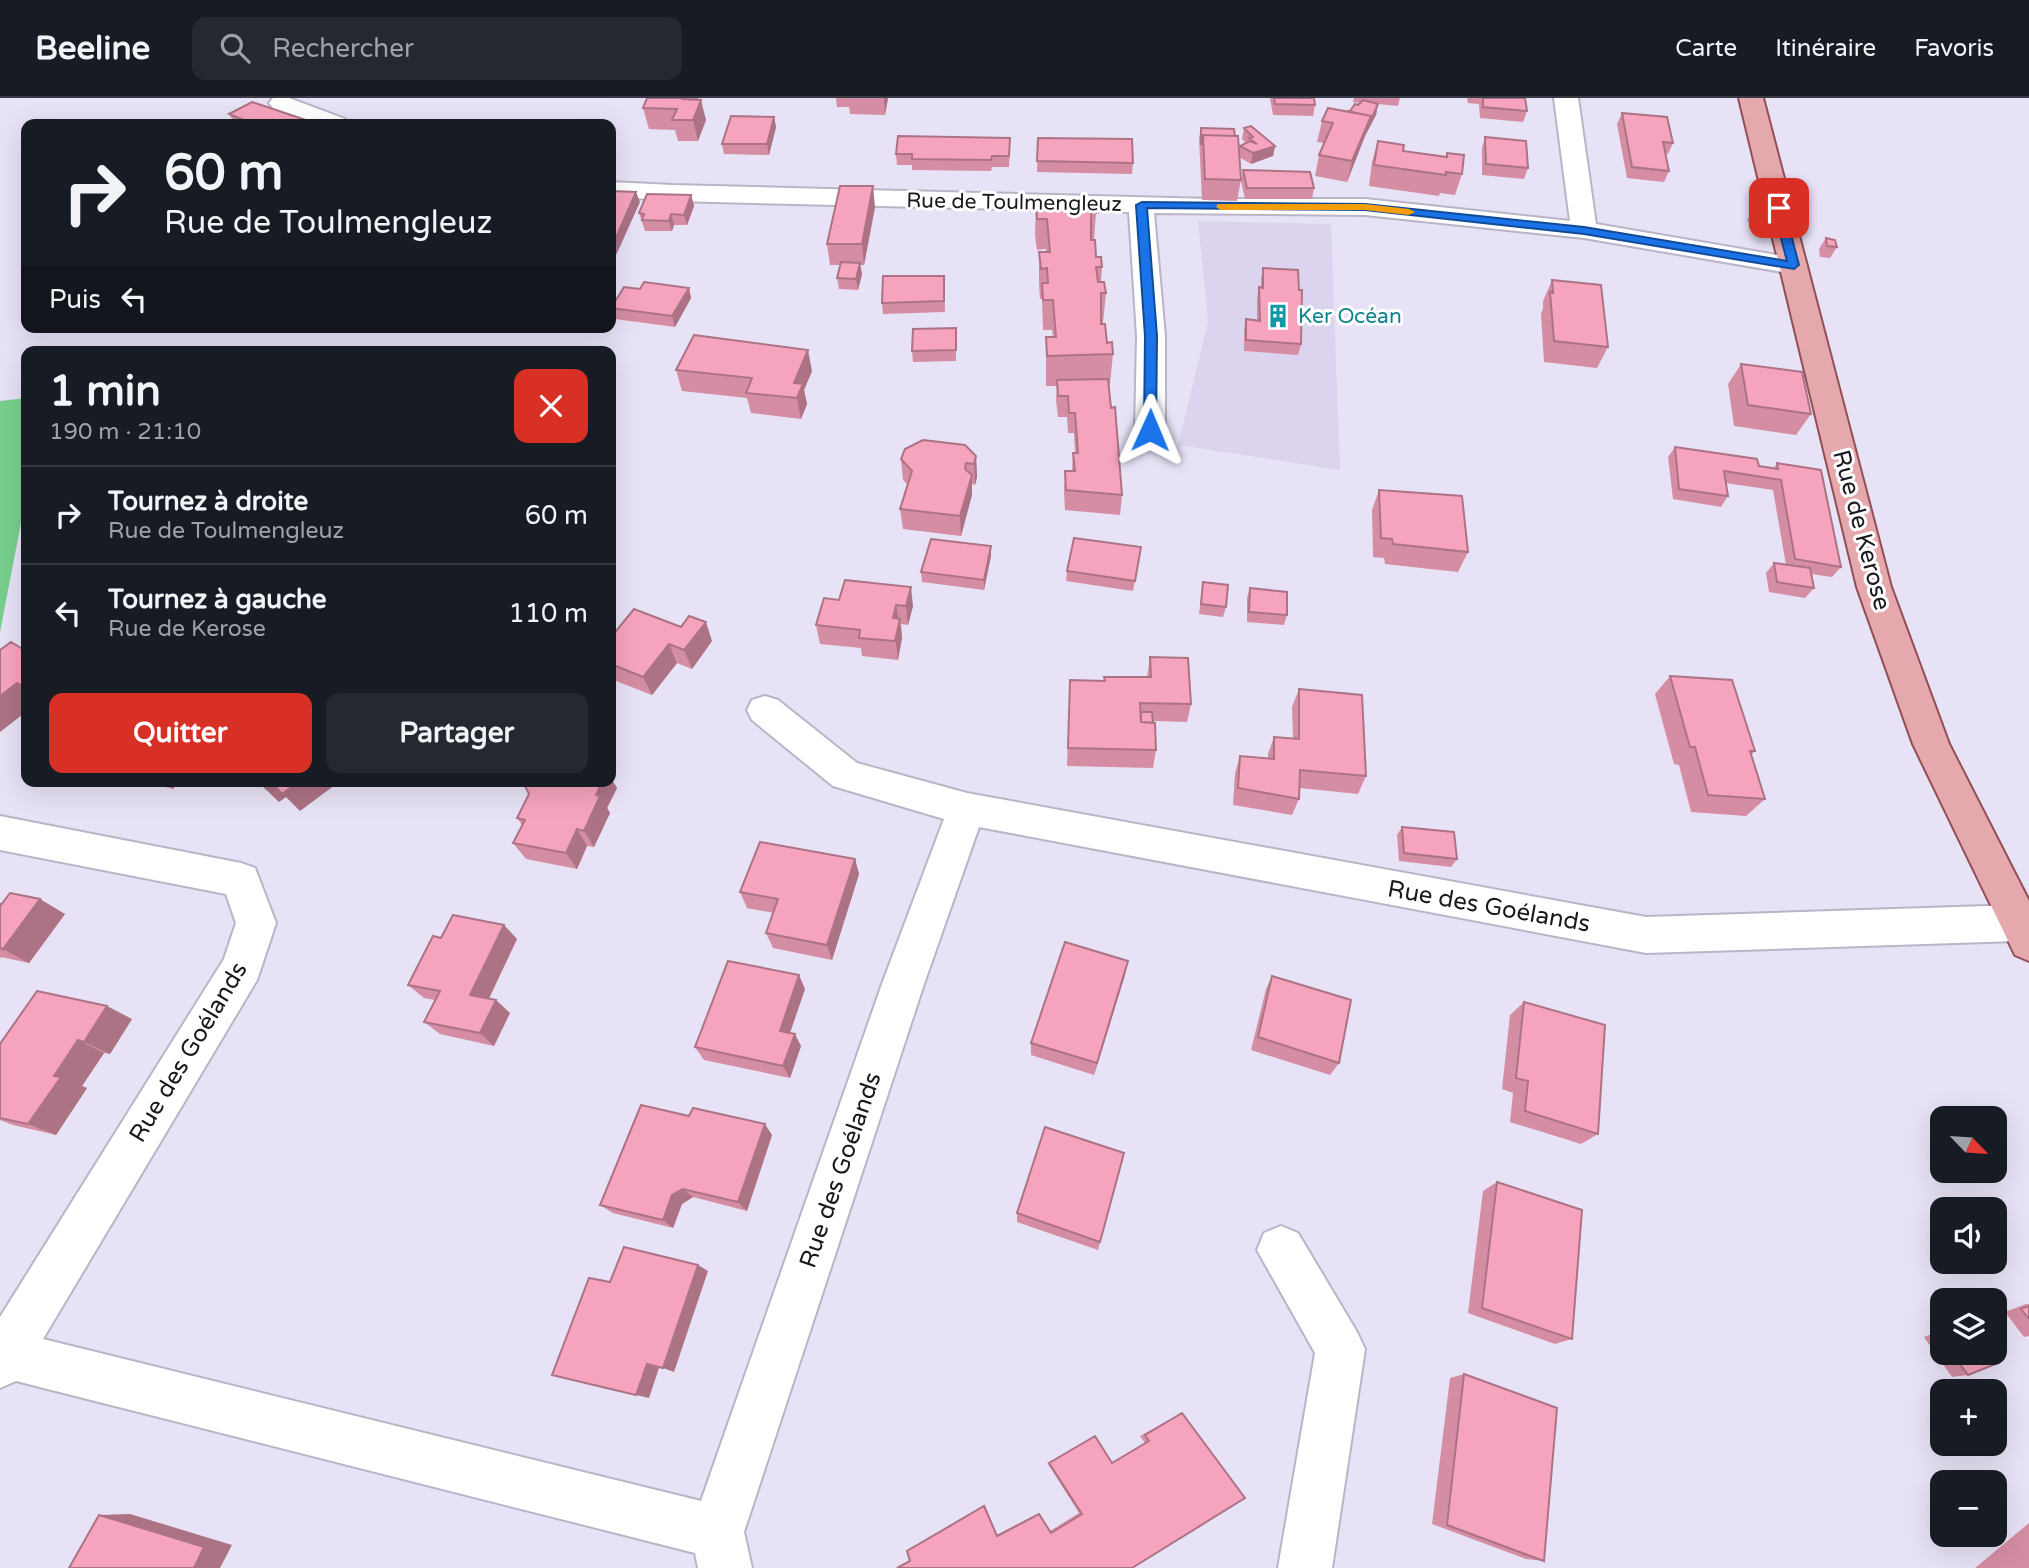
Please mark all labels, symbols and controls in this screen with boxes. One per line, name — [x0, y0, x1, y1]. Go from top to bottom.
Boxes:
search box — [192, 17, 682, 80]
text: Beeline — [35, 29, 150, 68]
icon: search — [216, 29, 254, 67]
text: Rechercher — [272, 33, 414, 64]
text: Carte — [1675, 34, 1737, 63]
text: Itinéraire — [1775, 34, 1876, 63]
text: Favoris — [1914, 34, 1994, 63]
text: 60 m — [164, 144, 283, 203]
icon: right — [49, 147, 140, 238]
pin — [1749, 178, 1809, 238]
street label: Rue de Toulmengleuz — [906, 188, 1122, 217]
icon: arrive — [1760, 189, 1798, 227]
text: Rue de Toulmengleuz — [164, 204, 492, 242]
icon: left — [115, 280, 153, 318]
text: Puis — [49, 284, 101, 315]
building icon: Ker Océan — [1264, 302, 1292, 330]
place label: Ker Océan — [1298, 304, 1402, 329]
text: 1 min — [49, 366, 161, 417]
button: close — [514, 369, 588, 443]
position arrow — [1113, 393, 1187, 467]
text: 190 m · 21:10 — [49, 418, 201, 446]
street label: Rue de Kerose — [1826, 447, 1897, 613]
text: Tournez à droite — [108, 486, 308, 517]
icon: right — [49, 496, 87, 534]
text: 60 m — [525, 500, 588, 531]
text: Rue de Toulmengleuz — [108, 517, 344, 545]
text: Tournez à gauche — [108, 584, 327, 615]
icon: left — [49, 594, 87, 632]
text: 110 m — [508, 598, 588, 629]
text: Rue de Kerose — [108, 615, 266, 643]
button: Quitter — [49, 693, 312, 773]
button: Partager — [326, 693, 588, 773]
street label: Rue des Goélands — [1385, 874, 1592, 939]
street label: Rue des Goélands — [123, 957, 254, 1148]
street label: Rue des Goélands — [793, 1068, 888, 1272]
north arrow — [1930, 1106, 2007, 1183]
map controls — [1930, 1106, 2007, 1547]
button: sound — [1930, 1197, 2007, 1274]
button: layers — [1930, 1288, 2007, 1365]
button: + — [1930, 1379, 2007, 1456]
button: − — [1930, 1470, 2007, 1547]

